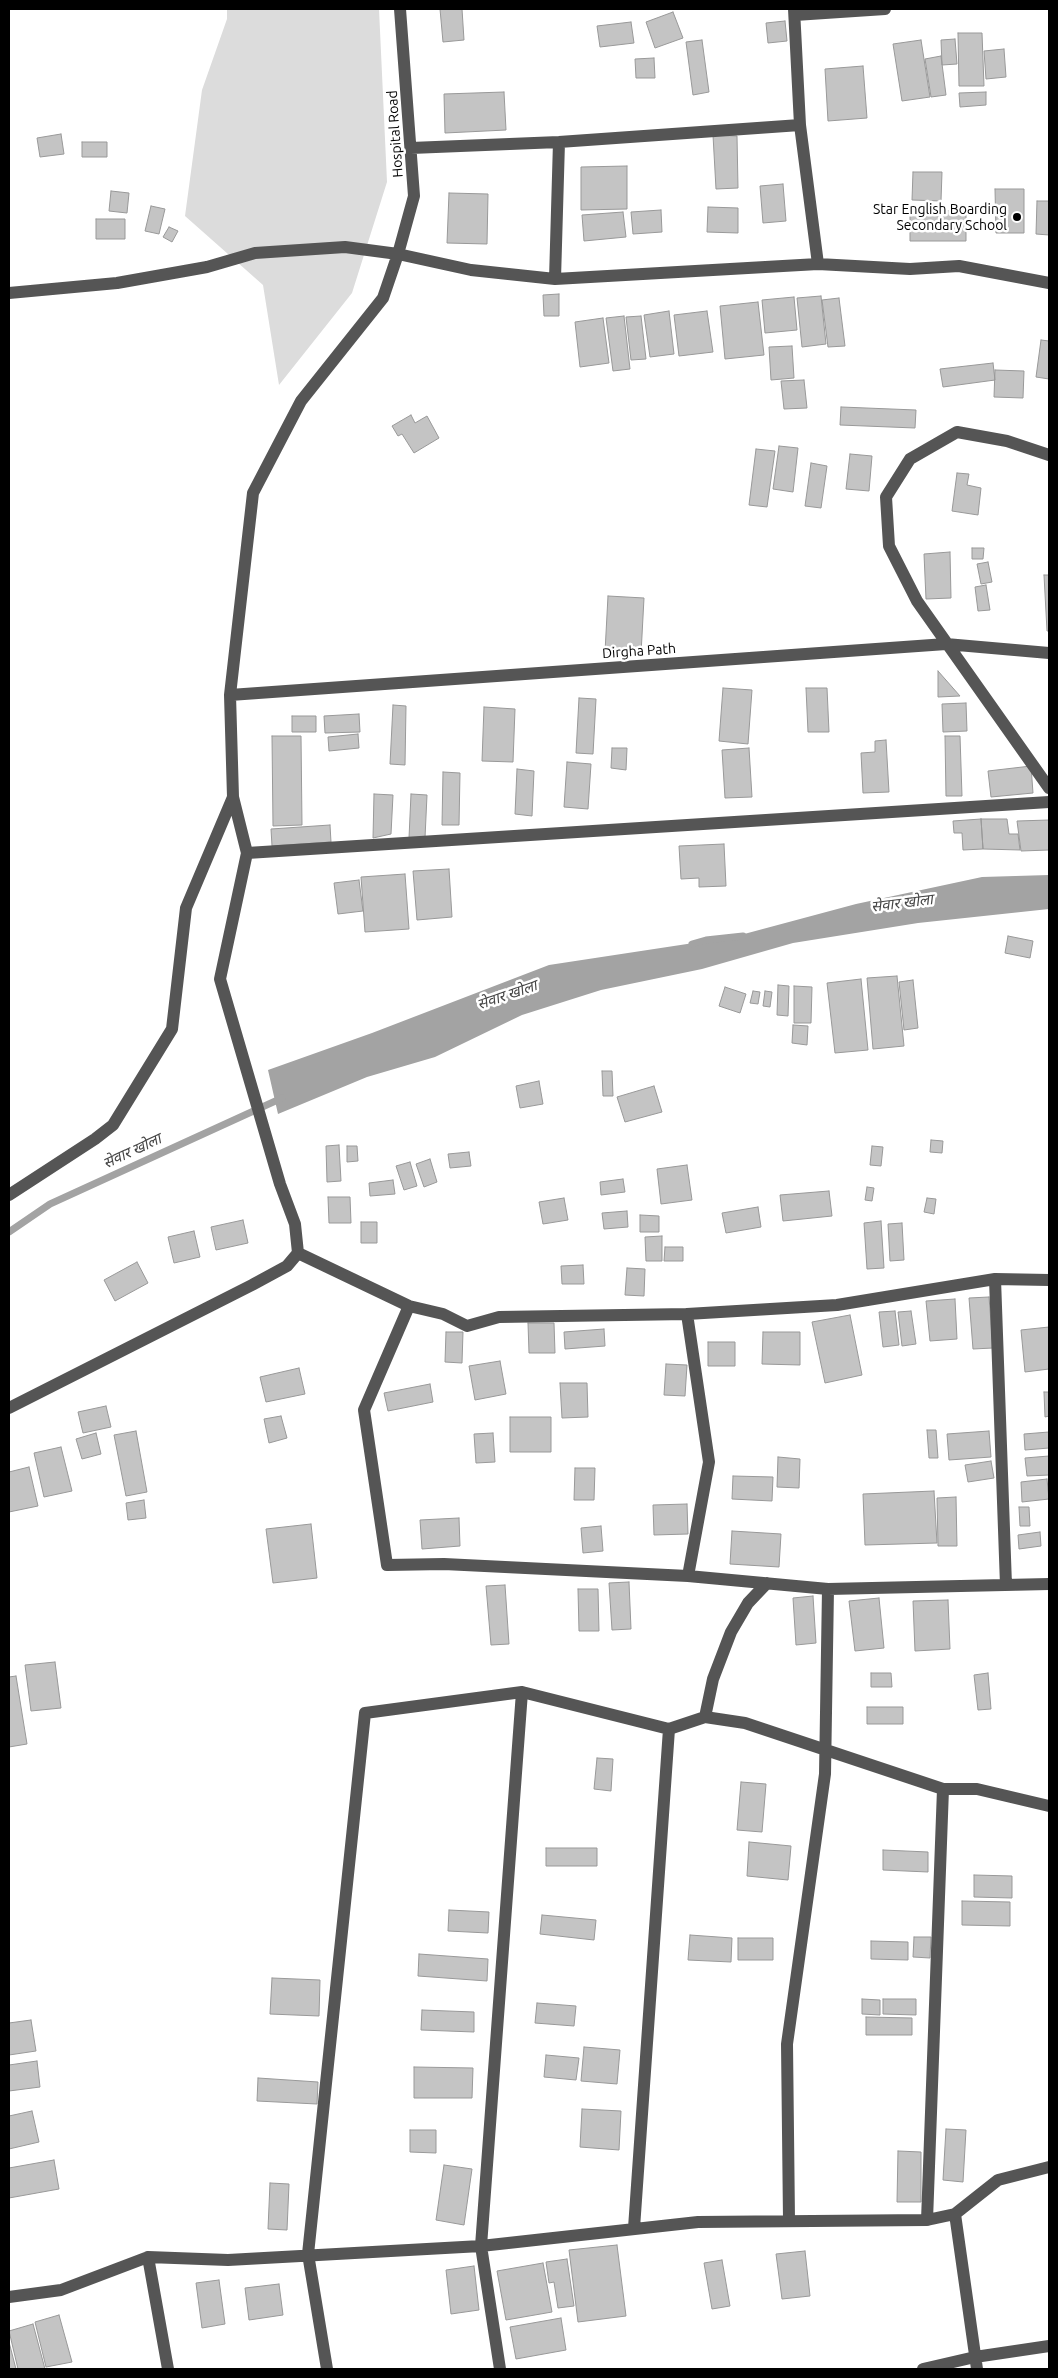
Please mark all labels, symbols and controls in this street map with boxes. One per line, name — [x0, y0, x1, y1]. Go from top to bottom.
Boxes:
street label: Hospital Road — [384, 90, 406, 178]
place label: Star English Boarding Secondary School — [873, 201, 1007, 233]
marker: Star English Boarding Secondary School — [1011, 211, 1023, 223]
street label: Dirgha Path — [602, 640, 676, 662]
water label: सेवार खोला — [870, 890, 934, 916]
water label: सेवार खोला — [475, 976, 539, 1014]
water label: सेवार खोला — [100, 1130, 164, 1172]

